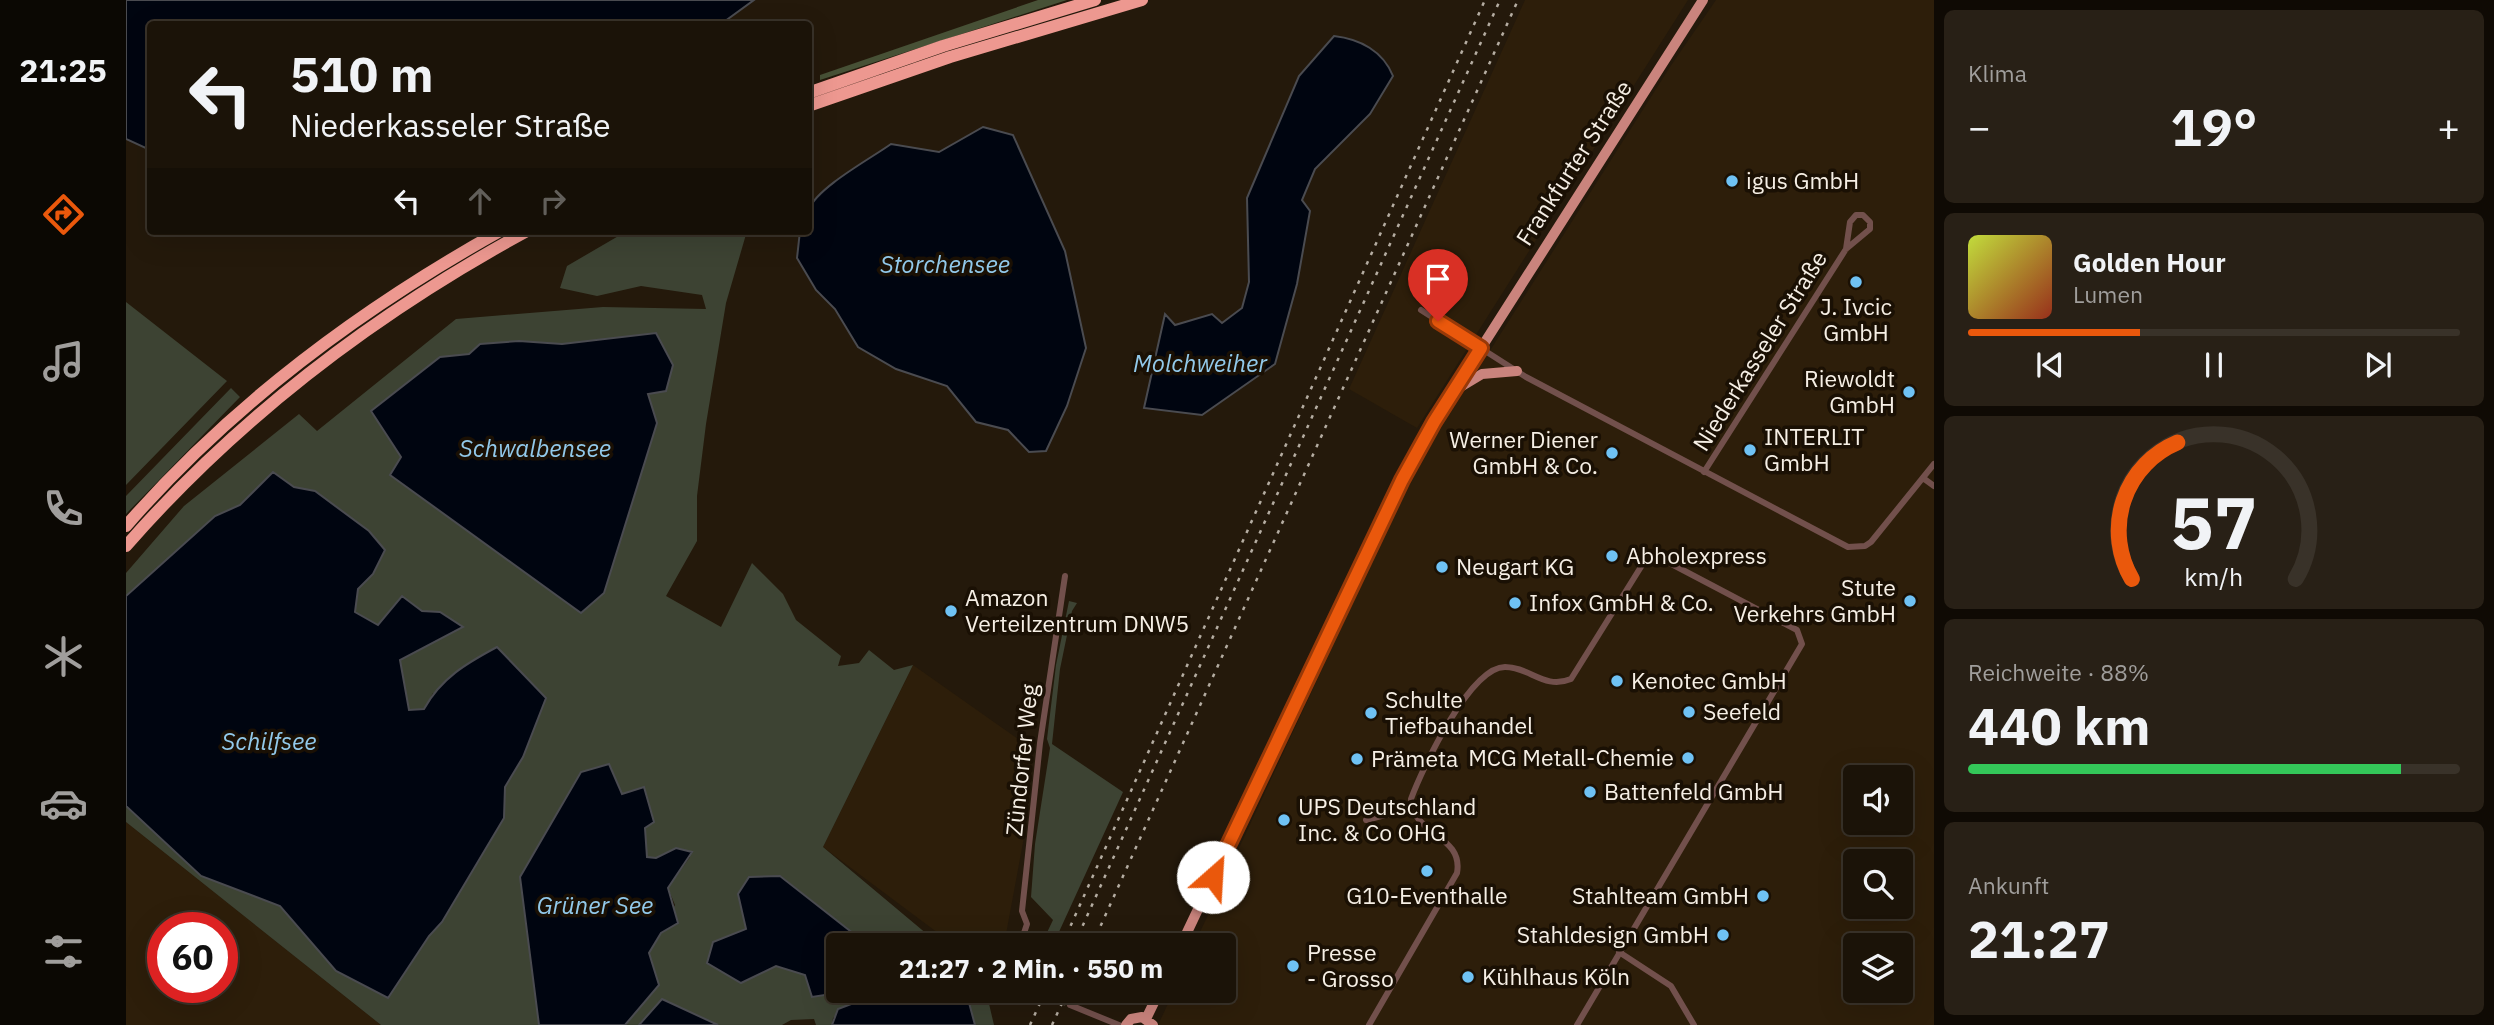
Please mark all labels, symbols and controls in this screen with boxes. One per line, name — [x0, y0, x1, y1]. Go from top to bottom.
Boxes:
text: 510 m — [290, 42, 434, 105]
text: 21:25 — [19, 49, 107, 91]
icon: left — [175, 49, 266, 140]
text: Klima — [1968, 58, 2027, 88]
street label: Frankfurter Straße — [1509, 74, 1638, 251]
text: 19° — [2171, 93, 2257, 160]
text: − — [1968, 102, 1991, 151]
text: + — [2437, 102, 2460, 151]
text: Niederkasseler Straße — [290, 104, 611, 146]
place label: igus GmbH — [1746, 165, 1859, 195]
marker: igus GmbH — [1724, 173, 1740, 189]
icon: left — [388, 182, 426, 220]
icon: ahead — [461, 182, 499, 220]
icon: right — [534, 182, 572, 220]
icon: directions — [39, 190, 88, 239]
street label: Niederkasseler Straße — [1685, 245, 1833, 456]
text: Golden Hour — [2073, 245, 2226, 279]
water label: Storchensee — [880, 248, 1010, 280]
pin — [1408, 249, 1468, 321]
icon: arrive — [1419, 260, 1457, 298]
marker: J. Ivcic GmbH — [1848, 274, 1864, 290]
text: Lumen — [2073, 279, 2143, 309]
place label: J. Ivcic GmbH — [1820, 291, 1892, 347]
icon: music — [39, 337, 88, 386]
icon: previous — [2031, 346, 2069, 384]
icon: pause — [2195, 346, 2233, 384]
icon: next — [2359, 346, 2397, 384]
water label: Molchweiher — [1133, 347, 1268, 379]
place label: Riewoldt GmbH — [1804, 363, 1895, 419]
marker: Riewoldt GmbH — [1901, 384, 1917, 400]
place label: INTERLIT GmbH — [1764, 421, 1864, 477]
place label: Werner Diener GmbH & Co. — [1449, 424, 1599, 480]
water label: Schwalbensee — [459, 432, 611, 464]
marker: INTERLIT GmbH — [1742, 442, 1758, 458]
marker: Werner Diener GmbH & Co. — [1604, 445, 1620, 461]
text: 57 — [2170, 474, 2258, 569]
icon: phone — [39, 484, 88, 533]
place label: Abholexpress — [1626, 540, 1767, 570]
marker: Abholexpress — [1604, 548, 1620, 564]
place label: Neugart KG — [1456, 551, 1574, 581]
marker: Neugart KG — [1434, 559, 1450, 575]
text: km/h — [2185, 559, 2243, 592]
place label: Stute Verkehrs GmbH — [1733, 572, 1896, 628]
place label: Amazon Verteilzentrum DNW5 — [965, 582, 1189, 638]
place label: Infox GmbH & Co. — [1529, 587, 1714, 617]
marker: Stute Verkehrs GmbH — [1902, 593, 1918, 609]
marker: Infox GmbH & Co. — [1507, 595, 1523, 611]
marker: Amazon Verteilzentrum DNW5 — [943, 603, 959, 619]
icon: climate — [39, 632, 88, 681]
text: Reichweite · 88% — [1968, 657, 2149, 687]
place label: Kenotec GmbH — [1631, 665, 1787, 695]
marker: Kenotec GmbH — [1609, 673, 1625, 689]
street label: Zündorfer Weg — [998, 682, 1044, 837]
place label: Schulte Tiefbauhandel — [1385, 684, 1533, 740]
text: 440 km — [1968, 692, 2150, 759]
place label: Seefeld — [1703, 696, 1781, 726]
marker: Seefeld — [1681, 704, 1697, 720]
marker: Schulte Tiefbauhandel — [1363, 705, 1379, 721]
water label: Schilfsee — [222, 725, 317, 757]
place label: MCG Metall-Chemie — [1468, 742, 1674, 772]
place label: Prämeta — [1371, 743, 1458, 773]
marker: MCG Metall-Chemie — [1680, 750, 1696, 766]
marker: Prämeta — [1349, 751, 1365, 767]
map controls — [1843, 765, 1913, 1003]
button: sound — [1843, 765, 1913, 835]
place label: Battenfeld GmbH — [1604, 776, 1784, 806]
icon: car — [39, 779, 88, 828]
marker: Battenfeld GmbH — [1582, 784, 1598, 800]
place label: UPS Deutschland Inc. & Co OHG — [1298, 791, 1476, 847]
marker: UPS Deutschland Inc. & Co OHG — [1276, 812, 1292, 828]
position arrow — [1176, 840, 1250, 914]
button: search — [1843, 849, 1913, 919]
marker: G10-Eventhalle — [1419, 863, 1435, 879]
text: Ankunft — [1968, 870, 2049, 900]
place label: G10-Eventhalle — [1346, 880, 1508, 910]
place label: Stahlteam GmbH — [1572, 880, 1749, 910]
marker: Stahlteam GmbH — [1755, 888, 1771, 904]
water label: Grüner See — [537, 889, 653, 921]
text: 21:27 — [1968, 905, 2110, 972]
speed limit sign: 60 — [147, 912, 238, 1003]
place label: Stahldesign GmbH — [1517, 919, 1709, 949]
icon: filters — [39, 927, 88, 976]
marker: Stahldesign GmbH — [1715, 927, 1731, 943]
button: layers — [1843, 933, 1913, 1003]
place label: Presse - Grosso — [1307, 937, 1394, 993]
text: 21:27 · 2 Min. · 550 m — [899, 951, 1163, 985]
marker: Presse - Grosso — [1285, 958, 1301, 974]
place label: Kühlhaus Köln — [1482, 961, 1630, 991]
marker: Kühlhaus Köln — [1460, 969, 1476, 985]

